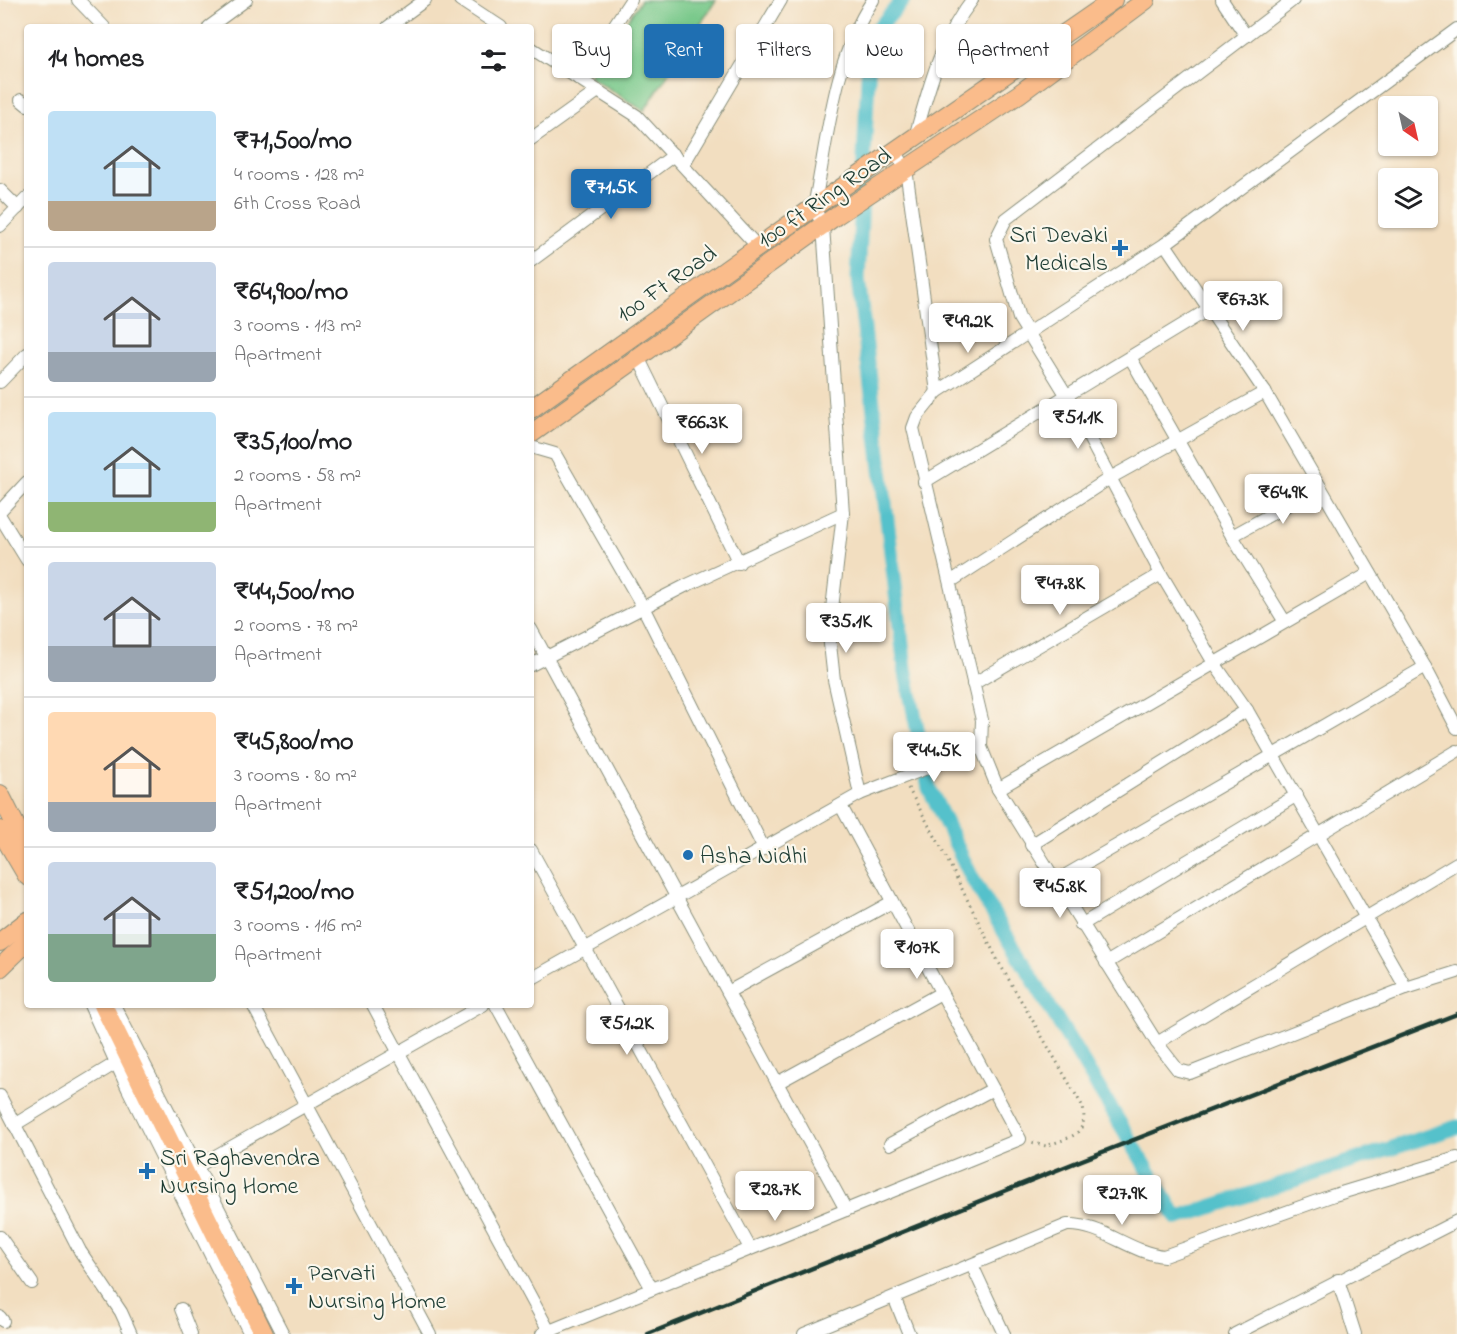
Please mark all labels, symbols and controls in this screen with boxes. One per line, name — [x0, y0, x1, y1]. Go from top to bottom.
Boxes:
chip: Buy — [552, 24, 632, 78]
chip: Rent — [644, 24, 724, 78]
chip: Filters — [736, 24, 833, 78]
chip: New — [845, 24, 924, 78]
chip: Apartment — [936, 24, 1071, 78]
text: 14 homes — [48, 41, 144, 79]
icon: filters — [477, 44, 510, 77]
north arrow — [1378, 96, 1438, 156]
map controls — [1378, 96, 1438, 228]
text: ₹71,500/mo — [234, 123, 352, 161]
icon: home — [96, 135, 168, 207]
street label: 100 ft Ring Road — [751, 139, 900, 258]
text: 4 rooms · 128 m² — [234, 161, 364, 190]
button: layers — [1378, 168, 1438, 228]
pin: ₹71.5K — [562, 169, 660, 220]
text: ₹71.5K — [585, 174, 637, 203]
text: 6th Cross Road — [234, 190, 360, 219]
place label: Sri Devaki Medicals — [1009, 219, 1108, 282]
street label: 100 Ft Road — [610, 237, 725, 333]
marker: Sri Devaki Medicals — [1113, 241, 1127, 255]
text: ₹64,900/mo — [234, 274, 348, 312]
pin: ₹67.3K — [1194, 281, 1292, 332]
icon: home — [96, 286, 168, 358]
text: ₹67.3K — [1217, 286, 1269, 315]
pin: ₹49.2K — [919, 303, 1017, 354]
text: ₹49.2K — [943, 308, 993, 337]
text: 3 rooms · 113 m² — [234, 312, 362, 341]
text: Apartment — [234, 341, 322, 370]
pin: ₹51.1K — [1029, 399, 1127, 450]
pin: ₹66.3K — [653, 404, 751, 455]
text: ₹51.1K — [1053, 404, 1103, 433]
text: ₹66.3K — [676, 409, 728, 438]
text: ₹35,100/mo — [234, 424, 352, 462]
icon: home — [96, 436, 168, 508]
text: 2 rooms · 58 m² — [234, 462, 361, 491]
pin: ₹64.9K — [1234, 474, 1332, 525]
text: ₹64.9K — [1259, 479, 1307, 508]
text: Apartment — [234, 491, 322, 520]
pin: ₹47.8K — [1011, 565, 1109, 616]
text: ₹47.8K — [1035, 570, 1085, 599]
text: ₹44,500/mo — [234, 574, 355, 612]
icon: home — [96, 586, 168, 658]
pin: ₹35.1K — [797, 603, 895, 654]
text: ₹35.1K — [820, 608, 872, 637]
text: 2 rooms · 78 m² — [234, 612, 358, 641]
text: Apartment — [234, 641, 322, 670]
text: ₹45,800/mo — [234, 724, 354, 762]
pin: ₹44.5K — [885, 732, 983, 783]
icon: home — [96, 736, 168, 808]
text: ₹44.5K — [907, 737, 961, 766]
text: 3 rooms · 80 m² — [234, 762, 357, 791]
text: Apartment — [234, 791, 322, 820]
place label: Asha Nidhi — [700, 840, 807, 875]
marker: Asha Nidhi — [681, 848, 695, 862]
pin: ₹45.8K — [1011, 868, 1109, 919]
text: ₹45.8K — [1034, 873, 1086, 902]
text: ₹51,200/mo — [234, 874, 354, 912]
icon: home — [96, 886, 168, 958]
text: 3 rooms · 116 m² — [234, 912, 362, 941]
pin: ₹107K — [875, 929, 959, 980]
text: ₹107K — [895, 934, 939, 963]
text: Apartment — [234, 941, 322, 970]
pin: ₹51.2K — [578, 1005, 676, 1056]
text: ₹51.2K — [600, 1010, 654, 1039]
place label: Sri Raghavendra Nursing Home — [160, 1142, 320, 1205]
marker: Sri Raghavendra Nursing Home — [138, 1162, 156, 1180]
pin: ₹28.7K — [726, 1171, 824, 1222]
pin: ₹27.9K — [1073, 1175, 1171, 1226]
text: ₹28.7K — [749, 1176, 801, 1205]
text: ₹27.9K — [1097, 1180, 1147, 1209]
place label: Parvati Nursing Home — [308, 1257, 447, 1320]
marker: Parvati Nursing Home — [285, 1277, 303, 1295]

